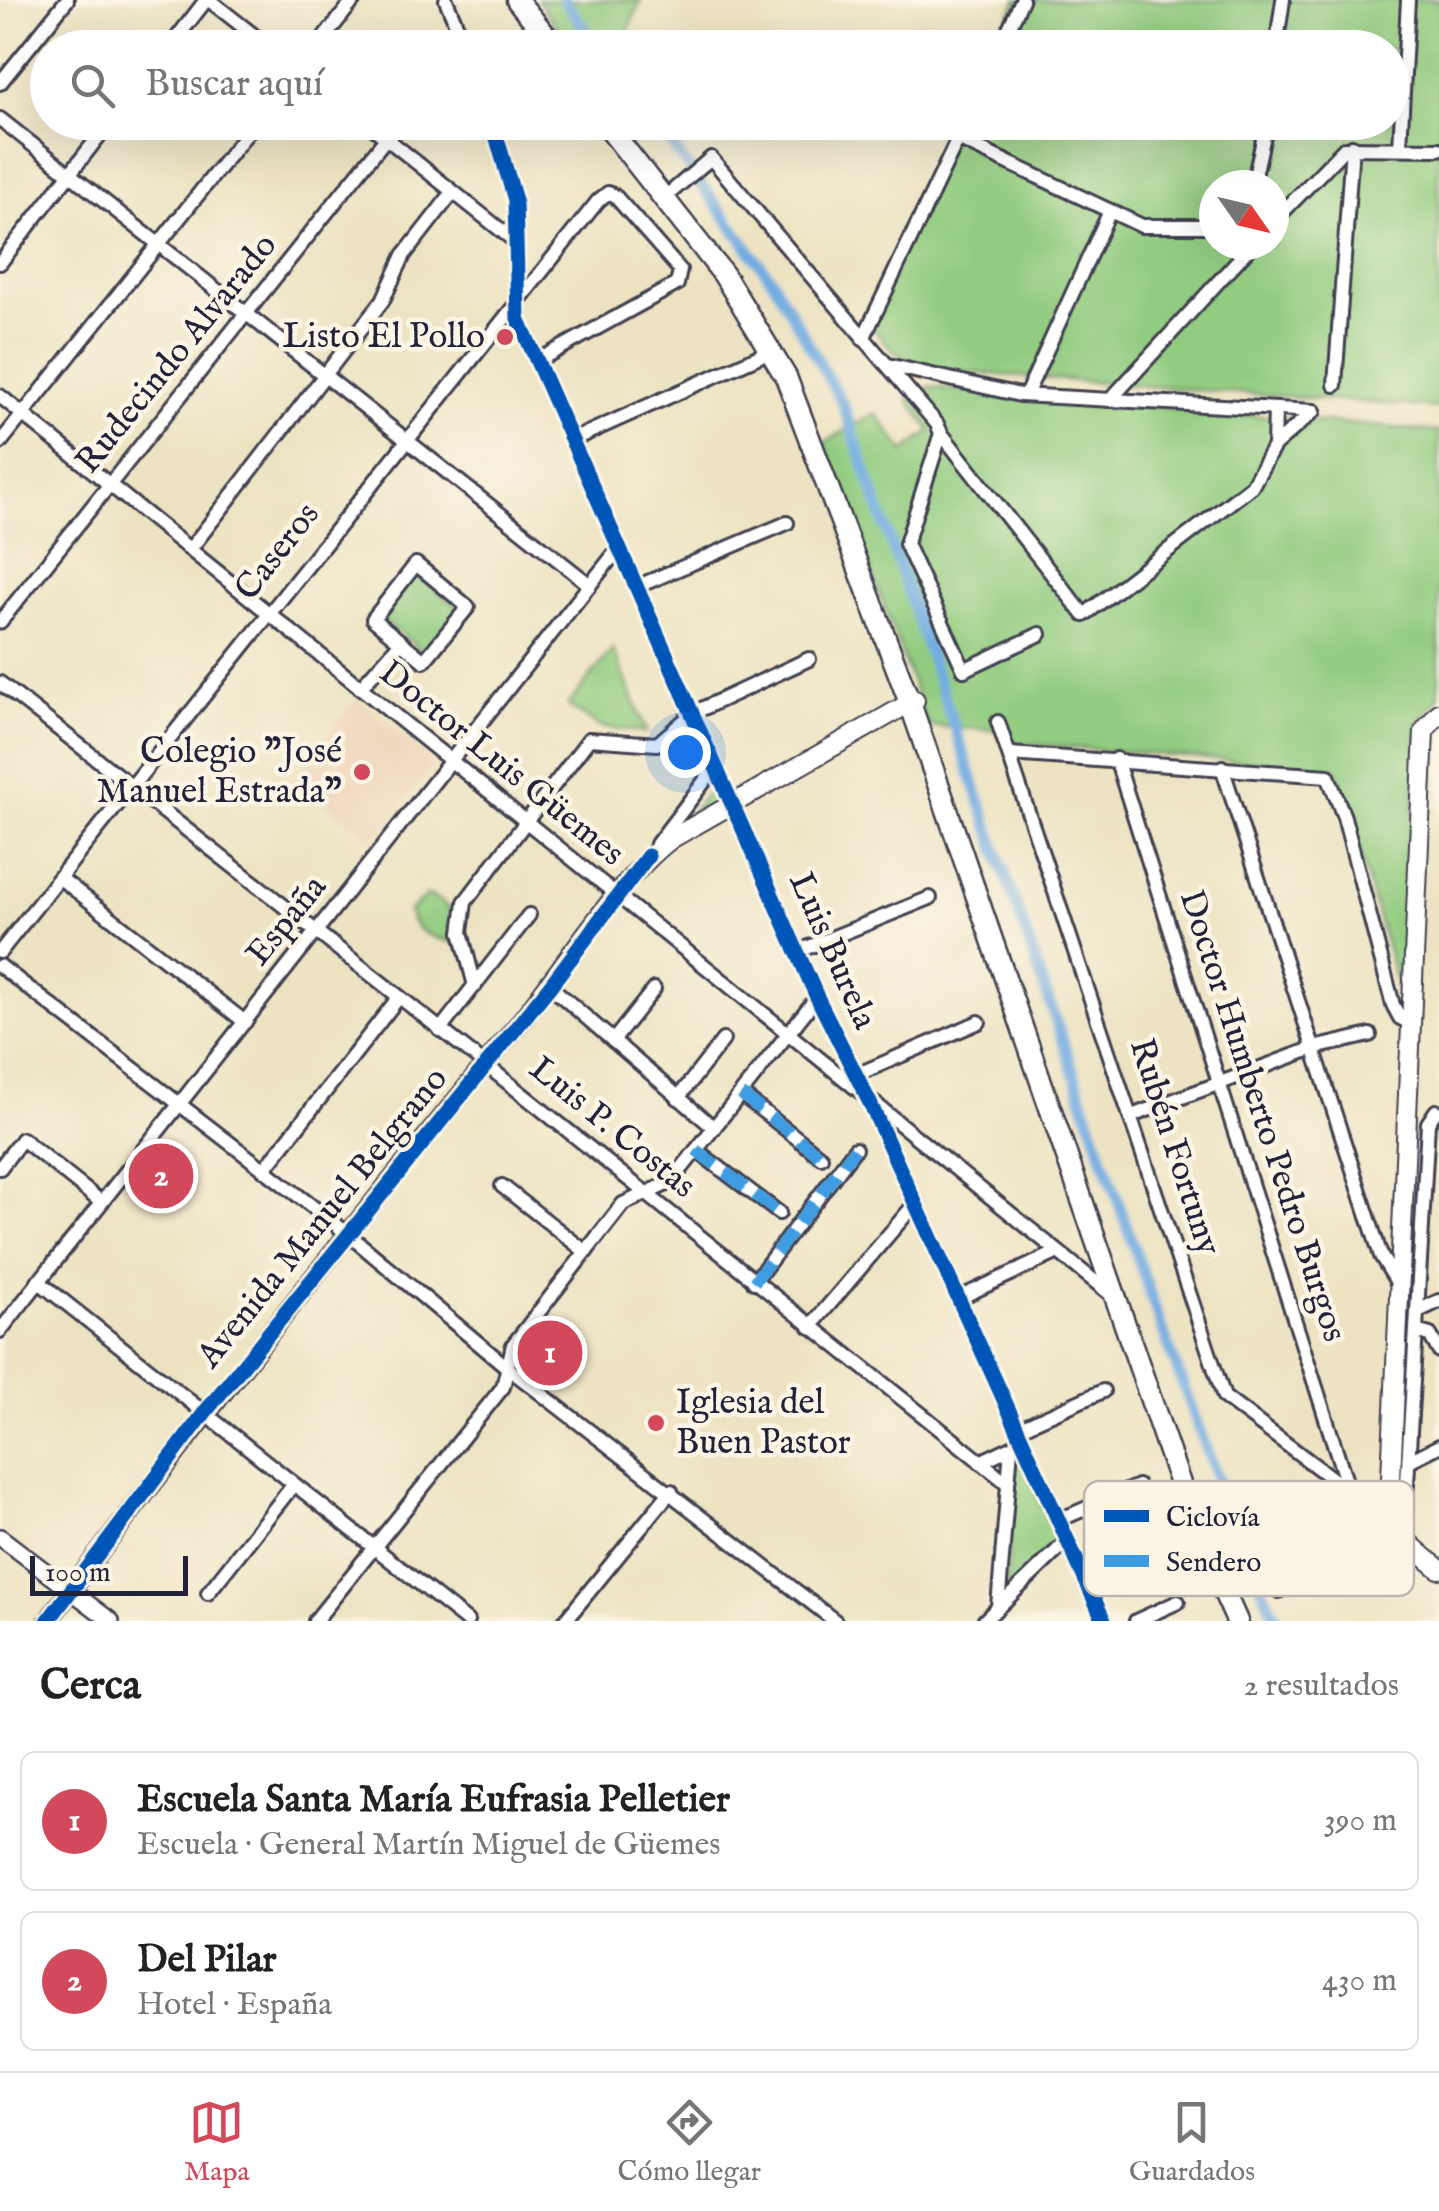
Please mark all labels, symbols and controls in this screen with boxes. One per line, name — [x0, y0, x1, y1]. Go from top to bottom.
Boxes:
search box — [30, 30, 1409, 140]
icon: search — [65, 58, 120, 113]
text: Buscar aquí — [145, 61, 323, 109]
north arrow — [1199, 170, 1289, 260]
street label: Rudecindo Alvarado — [66, 225, 288, 483]
place label: Listo El Pollo — [282, 315, 485, 360]
marker: Listo El Pollo — [494, 326, 516, 348]
street label: Caseros — [226, 494, 330, 610]
street label: Doctor Luis Güemes — [369, 651, 633, 877]
your location — [660, 727, 711, 778]
place label: Colegio "José Manuel Estrada" — [97, 730, 342, 815]
marker: Colegio "José Manuel Estrada" — [351, 761, 373, 783]
street label: Luis Burela — [777, 865, 887, 1037]
street label: España — [237, 866, 338, 976]
street label: Doctor Humberto Pedro Burgos — [1168, 885, 1356, 1347]
street label: Rubén Fortuny — [1118, 1033, 1230, 1262]
street label: Luis P. Costas — [519, 1047, 705, 1209]
street label: Avenida Manuel Belgrano — [187, 1058, 458, 1379]
pin: 2 — [128, 1138, 194, 1214]
pin: 1 — [518, 1316, 582, 1390]
place label: Iglesia del Buen Pastor — [676, 1381, 851, 1466]
marker: Iglesia del Buen Pastor — [645, 1412, 667, 1434]
legend — [1084, 1481, 1414, 1596]
text: Ciclovía — [1166, 1501, 1261, 1536]
text: Sendero — [1166, 1546, 1261, 1581]
scale bar — [30, 1551, 188, 1596]
text: 100 m — [45, 1556, 111, 1591]
text: Cerca — [40, 1660, 141, 1713]
text: 2 resultados — [1244, 1666, 1399, 1707]
text: Escuela Santa María Eufrasia Pelletier — [137, 1777, 730, 1825]
text: 1 — [69, 1801, 80, 1842]
text: 390 m — [1324, 1801, 1397, 1842]
text: Escuela · General Martín Miguel de Güemes — [137, 1825, 721, 1866]
text: Del Pilar — [137, 1937, 277, 1985]
text: 2 — [67, 1961, 82, 2002]
text: 430 m — [1322, 1961, 1397, 2002]
text: Hotel · España — [137, 1985, 332, 2026]
tab: Mapa — [184, 2095, 250, 2190]
tab: Cómo llegar — [618, 2095, 761, 2190]
tab: Guardados — [1129, 2095, 1255, 2190]

